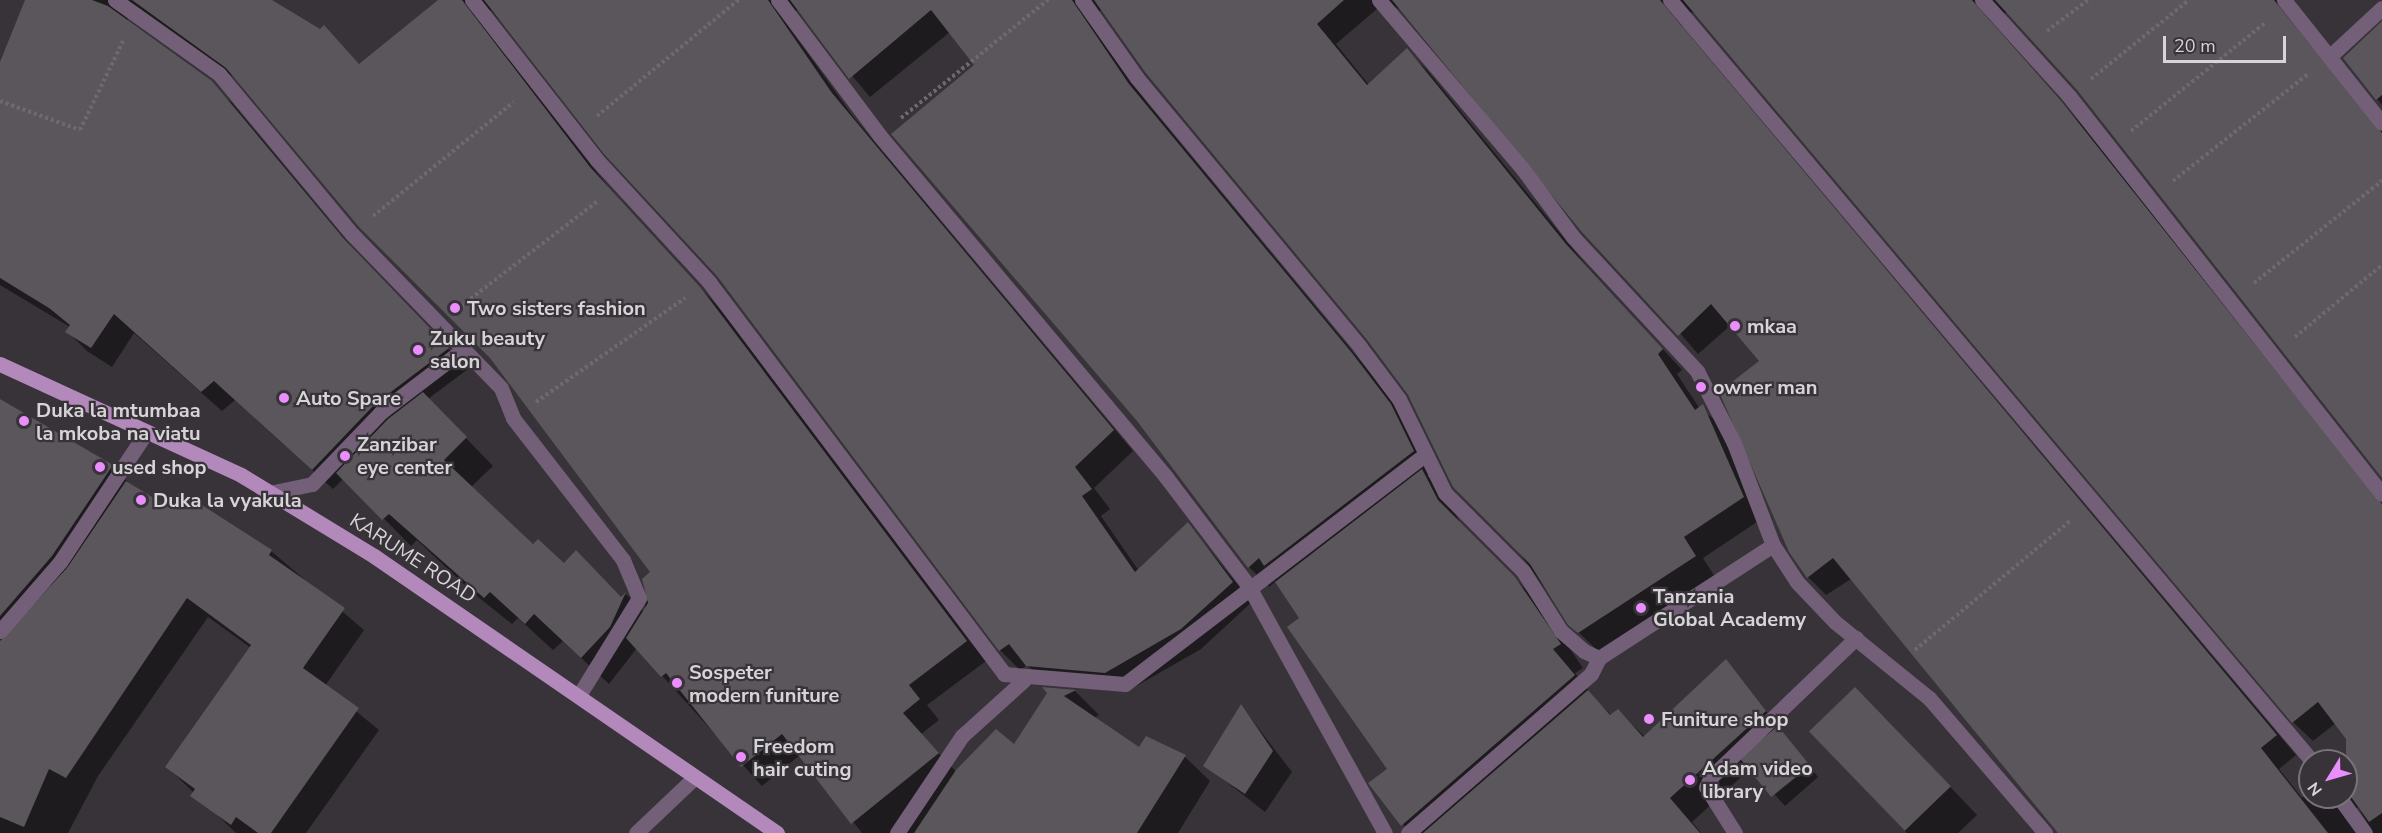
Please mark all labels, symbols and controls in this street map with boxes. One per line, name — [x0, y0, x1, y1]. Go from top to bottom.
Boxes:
scale bar — [2166, 24, 2289, 62]
text: 20 m — [2174, 34, 2216, 58]
place label: Two sisters fashion — [467, 296, 646, 320]
marker: Two sisters fashion — [448, 301, 462, 315]
place label: mkaa — [1747, 314, 1797, 338]
marker: mkaa — [1728, 319, 1742, 333]
place label: Zuku beauty salon — [430, 326, 545, 373]
marker: Zuku beauty salon — [411, 343, 425, 357]
place label: owner man — [1713, 375, 1817, 399]
marker: owner man — [1694, 380, 1708, 394]
place label: Auto Spare — [296, 386, 401, 410]
marker: Auto Spare — [277, 391, 291, 405]
place label: Duka la mtumbaa la mkoba na viatu — [36, 398, 201, 445]
marker: Duka la mtumbaa la mkoba na viatu — [17, 414, 31, 428]
place label: Zanzibar eye center — [357, 432, 452, 479]
marker: Zanzibar eye center — [338, 449, 352, 463]
place label: used shop — [112, 455, 207, 479]
marker: used shop — [93, 460, 107, 474]
place label: Duka la vyakula — [153, 488, 302, 512]
marker: Duka la vyakula — [134, 493, 148, 507]
street label: KARUME ROAD — [345, 508, 481, 608]
place label: Tanzania Global Academy — [1653, 584, 1806, 631]
marker: Tanzania Global Academy — [1634, 601, 1648, 615]
place label: Sospeter modern funiture — [689, 660, 839, 707]
marker: Sospeter modern funiture — [670, 676, 684, 690]
place label: Funiture shop — [1661, 707, 1789, 731]
marker: Funiture shop — [1642, 712, 1656, 726]
place label: Freedom hair cuting — [753, 734, 852, 781]
north arrow — [2298, 749, 2358, 809]
marker: Freedom hair cuting — [734, 750, 748, 764]
place label: Adam video library — [1702, 756, 1813, 803]
marker: Adam video library — [1683, 773, 1697, 787]
text: N — [2303, 777, 2328, 800]

